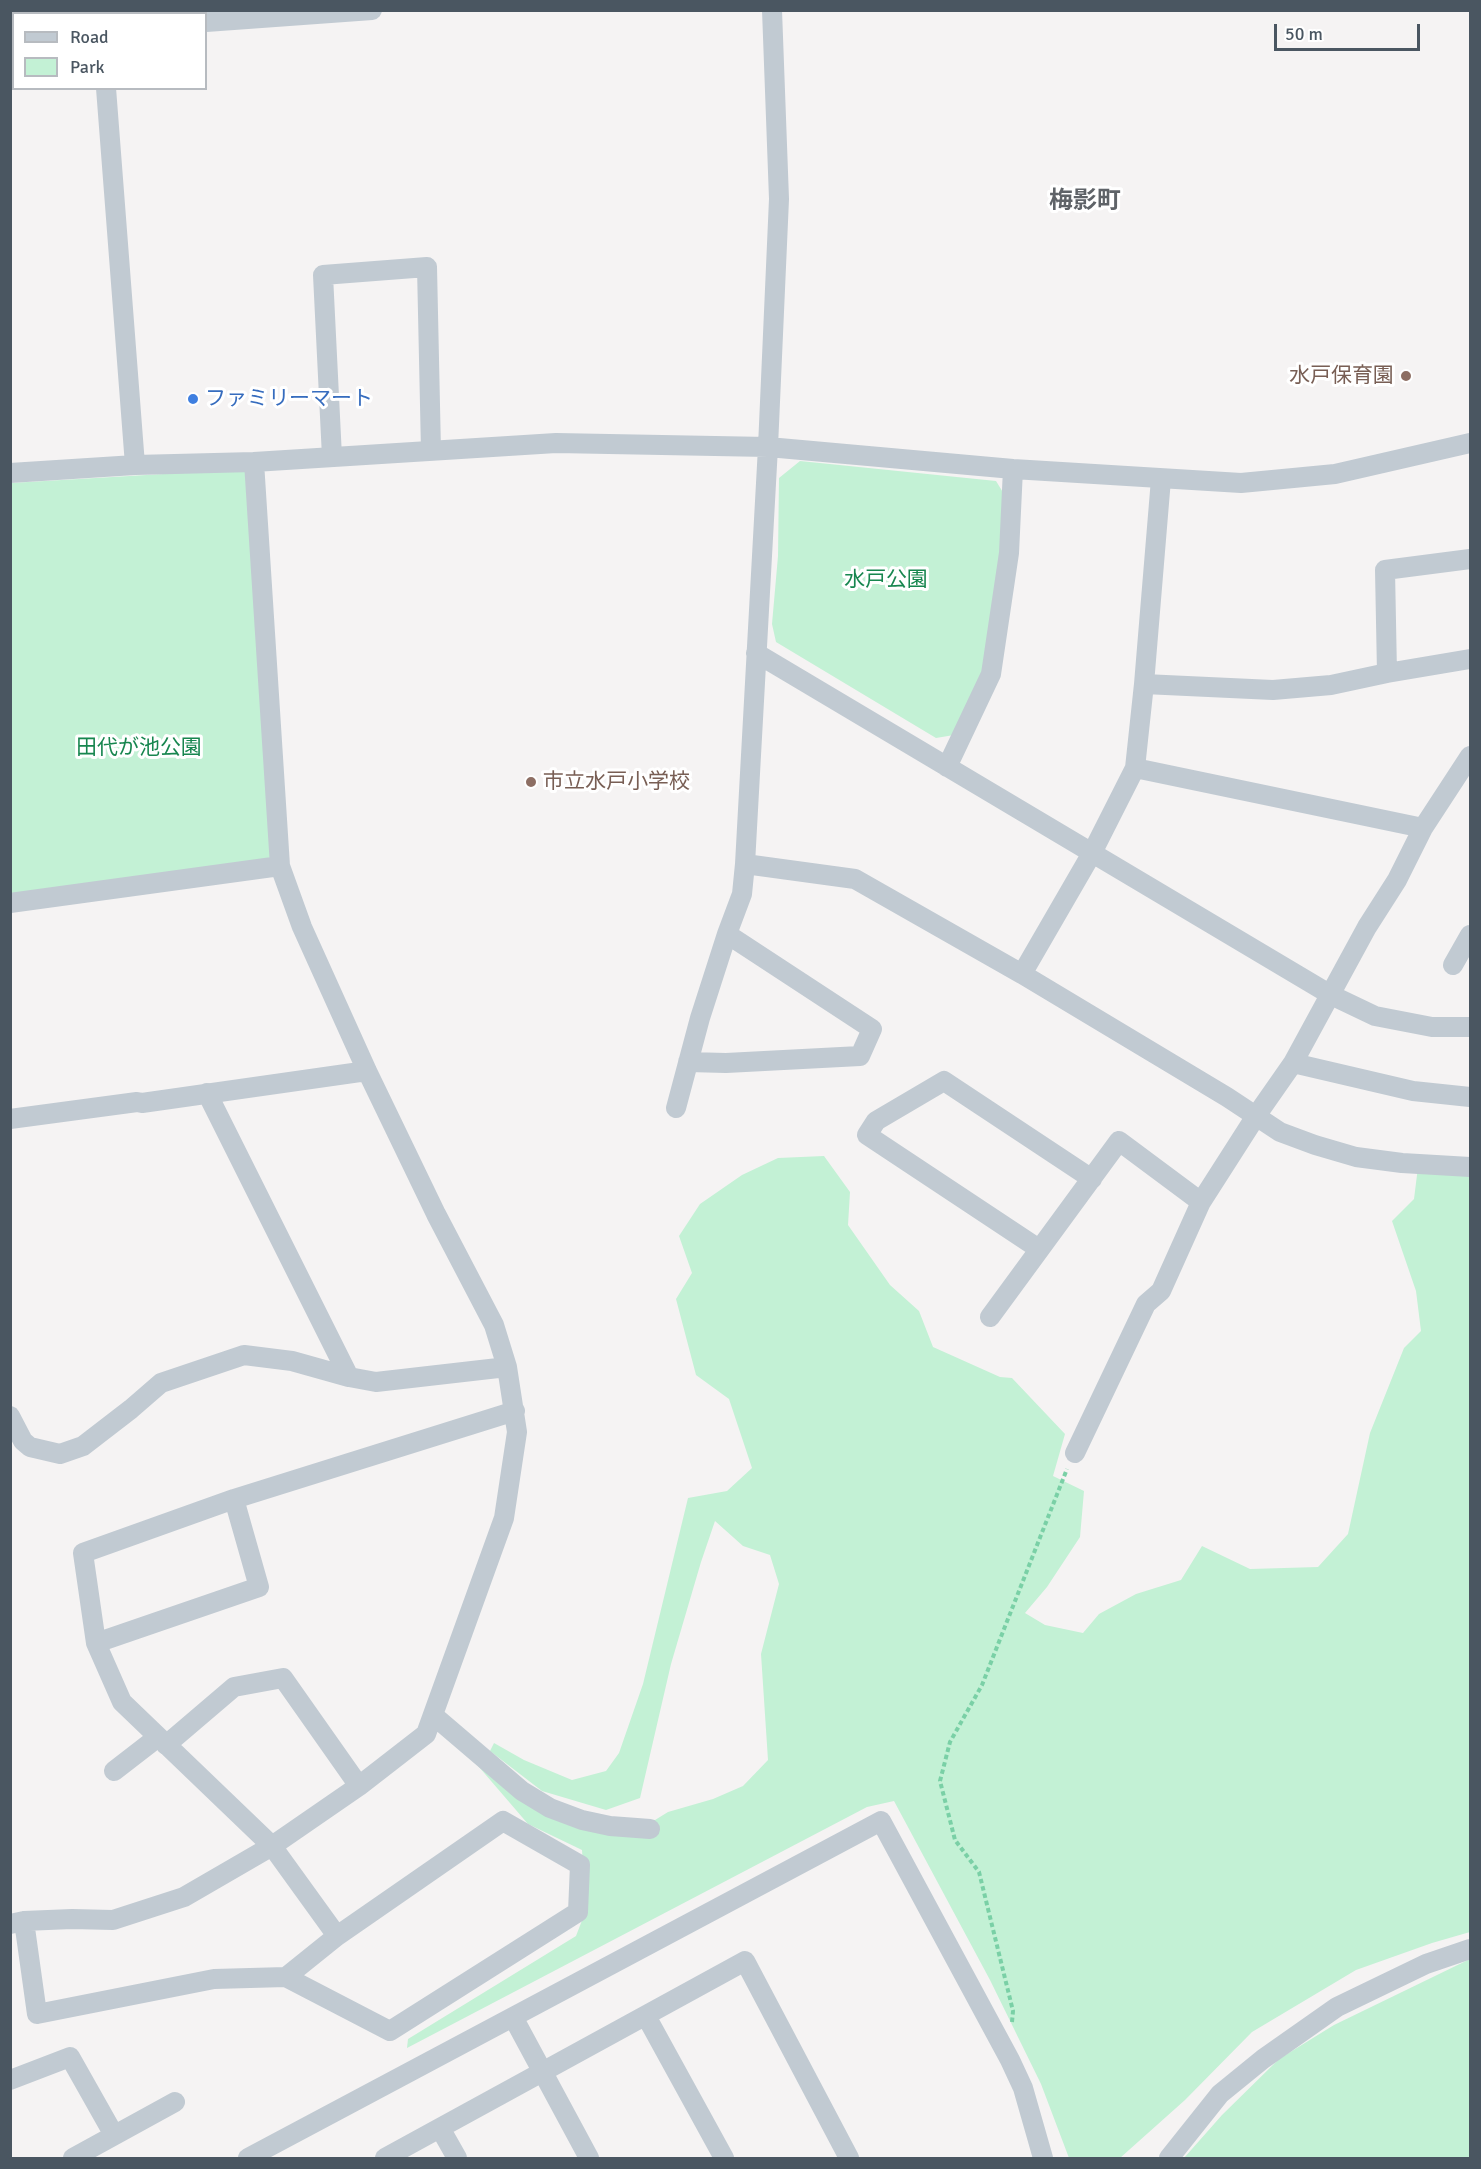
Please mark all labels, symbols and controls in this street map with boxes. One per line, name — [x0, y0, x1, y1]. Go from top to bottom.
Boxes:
legend — [12, 12, 207, 90]
scale bar — [1277, 12, 1422, 50]
text: 50 m — [1285, 23, 1323, 45]
text: Road — [70, 26, 109, 48]
text: Park — [70, 56, 105, 78]
district label: 梅影町 — [1049, 188, 1121, 216]
place label: 水戸保育園 — [1289, 363, 1394, 389]
marker: 水戸保育園 — [1399, 369, 1413, 383]
place label: ファミリーマート — [205, 386, 373, 412]
marker: ファミリーマート — [186, 392, 200, 406]
park label: 水戸公園 — [844, 567, 928, 593]
park label: 田代が池公園 — [76, 735, 202, 761]
place label: 市立水戸小学校 — [543, 769, 690, 795]
marker: 市立水戸小学校 — [524, 775, 538, 789]

